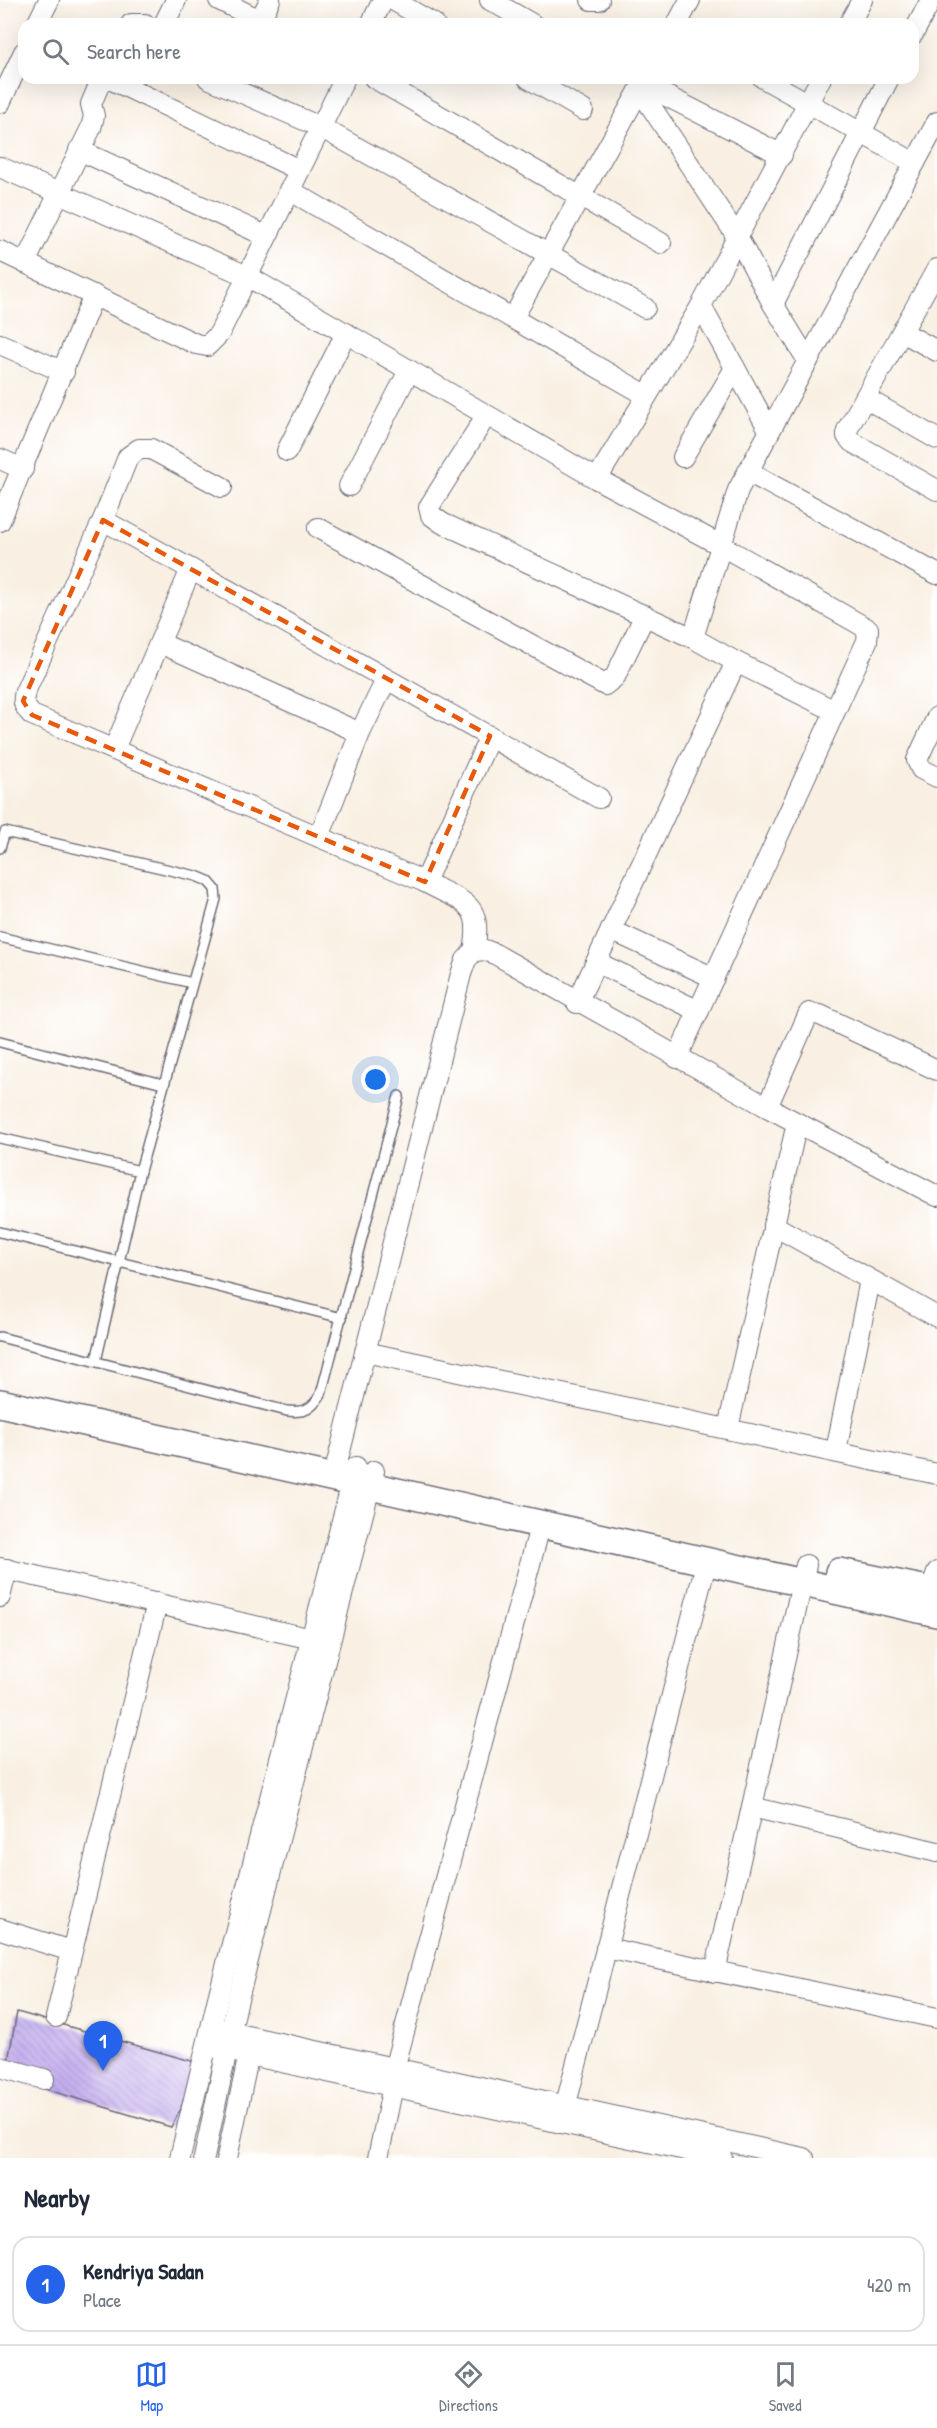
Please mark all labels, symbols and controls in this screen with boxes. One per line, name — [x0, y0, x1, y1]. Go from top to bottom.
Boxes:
search box — [18, 18, 919, 84]
icon: search — [39, 35, 72, 68]
text: Search here — [87, 36, 181, 66]
your location — [361, 1065, 390, 1094]
pin: 1 — [84, 2022, 122, 2071]
text: Nearby — [24, 2180, 90, 2215]
text: Kendriya Sadan — [83, 2256, 204, 2286]
text: 1 — [42, 2271, 49, 2298]
text: 420 m — [867, 2271, 911, 2298]
text: Place — [83, 2286, 122, 2313]
tab: Map — [135, 2358, 168, 2416]
tab: Directions — [439, 2358, 498, 2416]
tab: Saved — [769, 2358, 802, 2416]

